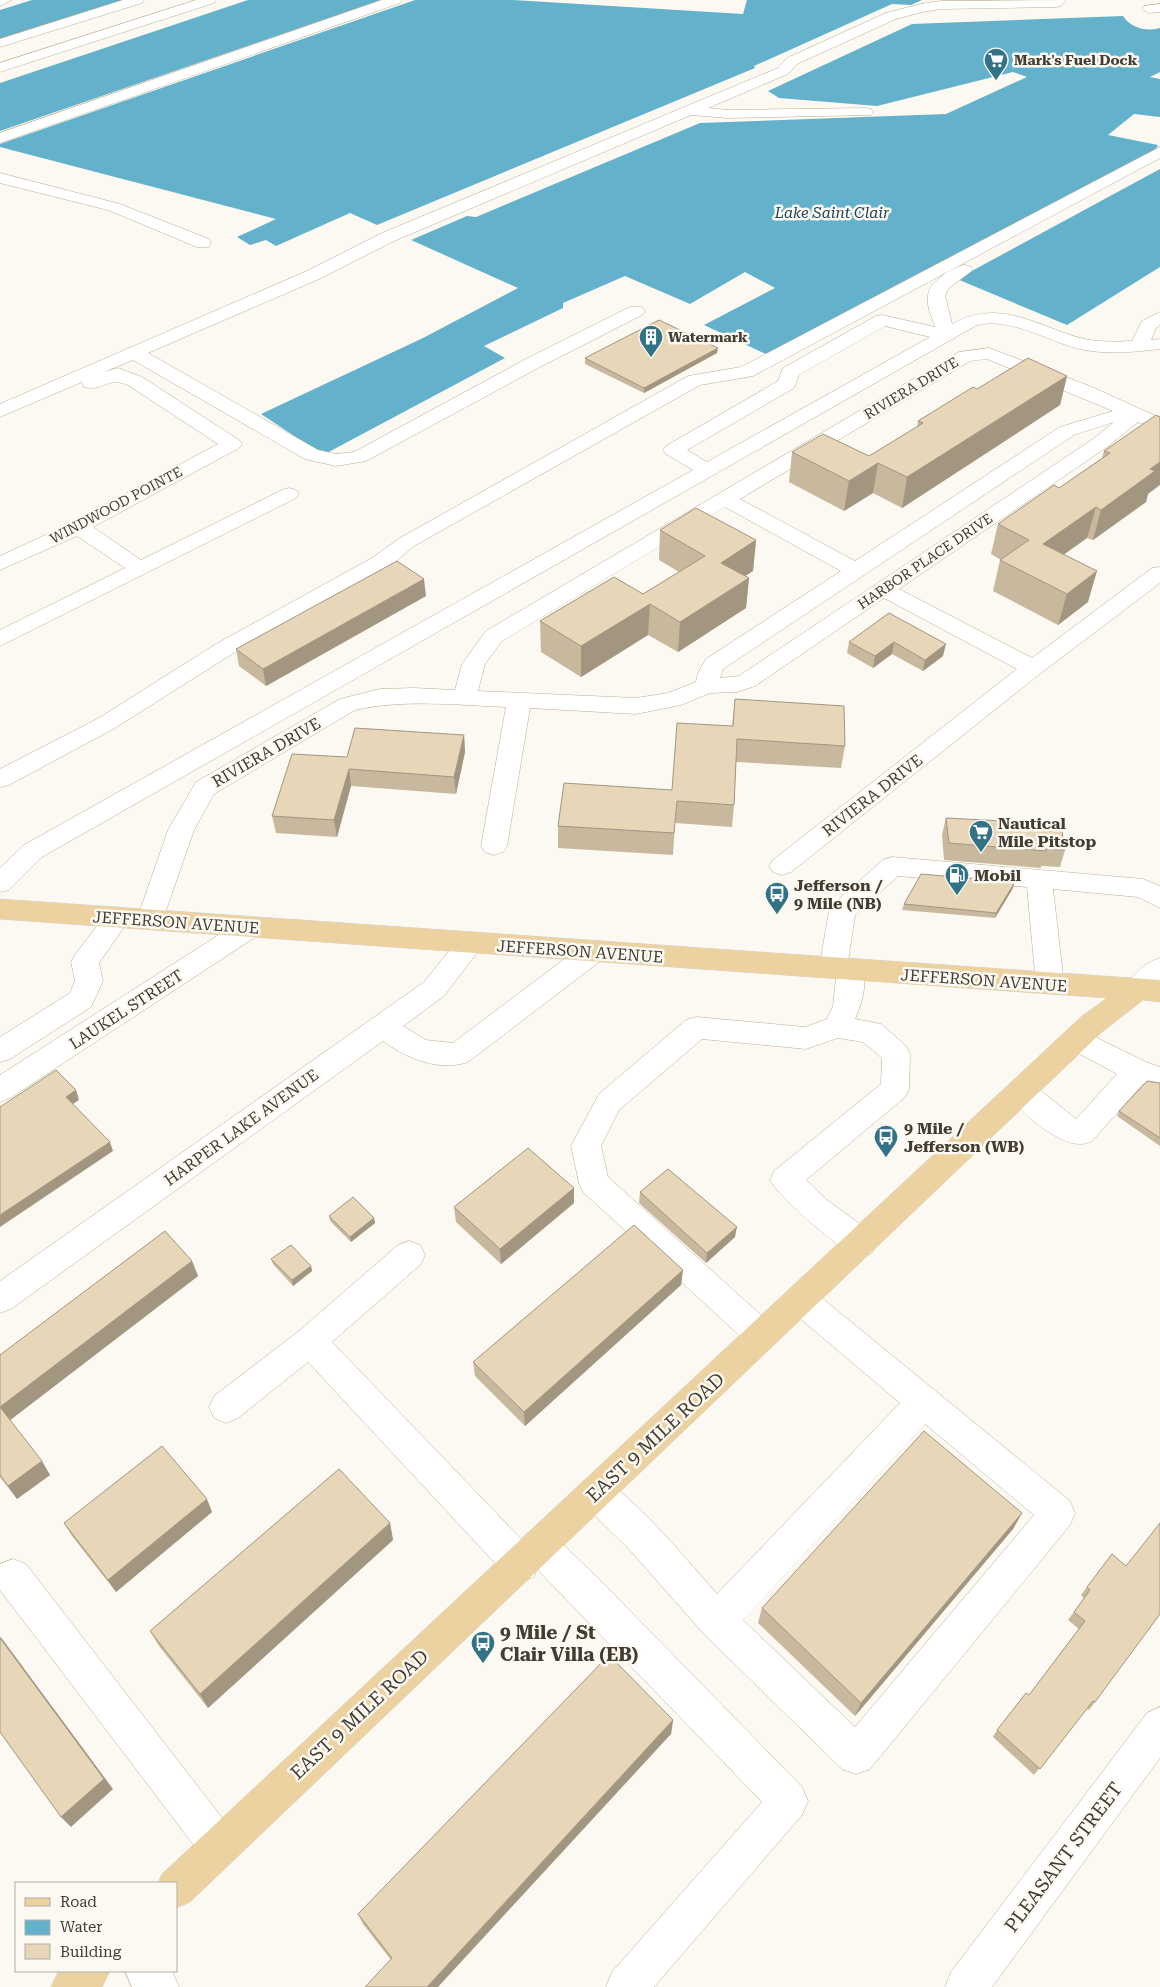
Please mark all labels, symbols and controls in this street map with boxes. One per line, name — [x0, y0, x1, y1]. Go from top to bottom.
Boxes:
supermarket icon: Mark's Fuel Dock — [983, 47, 1009, 81]
place label: Mark's Fuel Dock — [1014, 52, 1138, 68]
water label: Lake Saint Clair — [774, 204, 890, 222]
building icon: Watermark — [638, 324, 664, 358]
place label: Watermark — [668, 329, 748, 345]
street label: RIVIERA DRIVE — [861, 354, 961, 422]
street label: WINDWOOD POINTE — [47, 463, 185, 547]
street label: HARBOR PLACE DRIVE — [855, 510, 995, 612]
street label: RIVIERA DRIVE — [209, 714, 324, 791]
street label: RIVIERA DRIVE — [818, 750, 926, 840]
place label: Nautical Mile Pitstop — [998, 814, 1096, 851]
supermarket icon: Nautical Mile Pitstop — [968, 819, 994, 853]
fuel station icon: Mobil — [944, 862, 970, 896]
place label: Mobil — [974, 866, 1022, 885]
place label: Jefferson / 9 Mile (NB) — [794, 876, 883, 913]
bus stop icon: Jefferson / 9 Mile (NB) — [764, 881, 790, 915]
street label: JEFFERSON AVENUE — [92, 907, 260, 938]
street label: JEFFERSON AVENUE — [496, 936, 664, 967]
street label: LAUKEL STREET — [66, 965, 187, 1053]
street label: JEFFERSON AVENUE — [900, 965, 1068, 996]
street label: HARPER LAKE AVENUE — [160, 1065, 322, 1190]
place label: 9 Mile / Jefferson (WB) — [904, 1119, 1025, 1156]
bus stop icon: 9 Mile / Jefferson (WB) — [873, 1124, 899, 1158]
street label: EAST 9 MILE ROAD — [582, 1368, 729, 1507]
place label: 9 Mile / St Clair Villa (EB) — [500, 1621, 639, 1666]
bus stop icon: 9 Mile / St Clair Villa (EB) — [470, 1630, 496, 1664]
street label: EAST 9 MILE ROAD — [286, 1645, 433, 1784]
street label: PLEASANT STREET — [1000, 1778, 1127, 1937]
legend — [15, 1882, 178, 1972]
text: Road — [60, 1893, 97, 1911]
text: Water — [60, 1918, 102, 1936]
text: Building — [60, 1943, 122, 1961]

